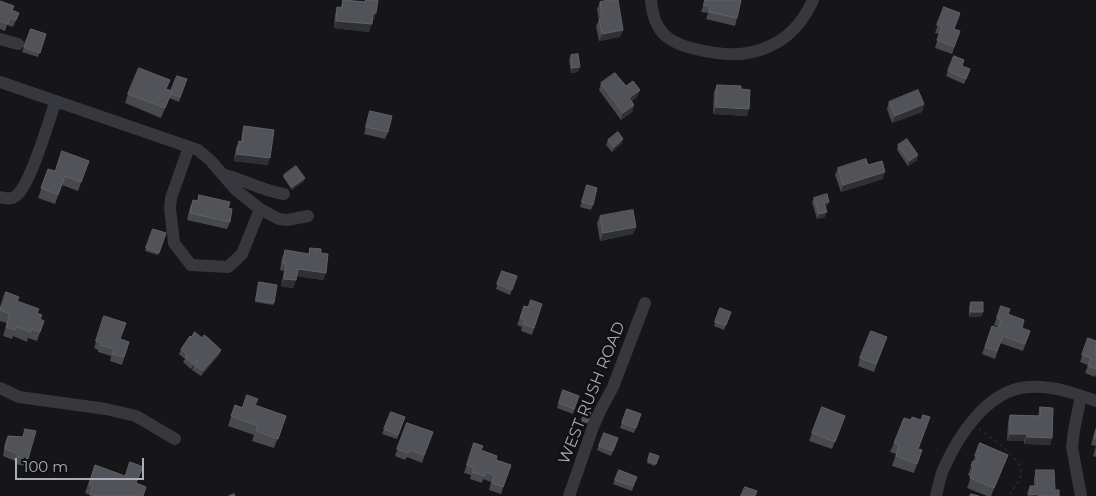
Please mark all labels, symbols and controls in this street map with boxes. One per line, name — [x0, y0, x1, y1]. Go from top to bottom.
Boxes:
street label: WEST RUSH ROAD — [555, 319, 629, 467]
scale bar — [18, 448, 146, 480]
text: 100 m — [23, 457, 68, 476]

